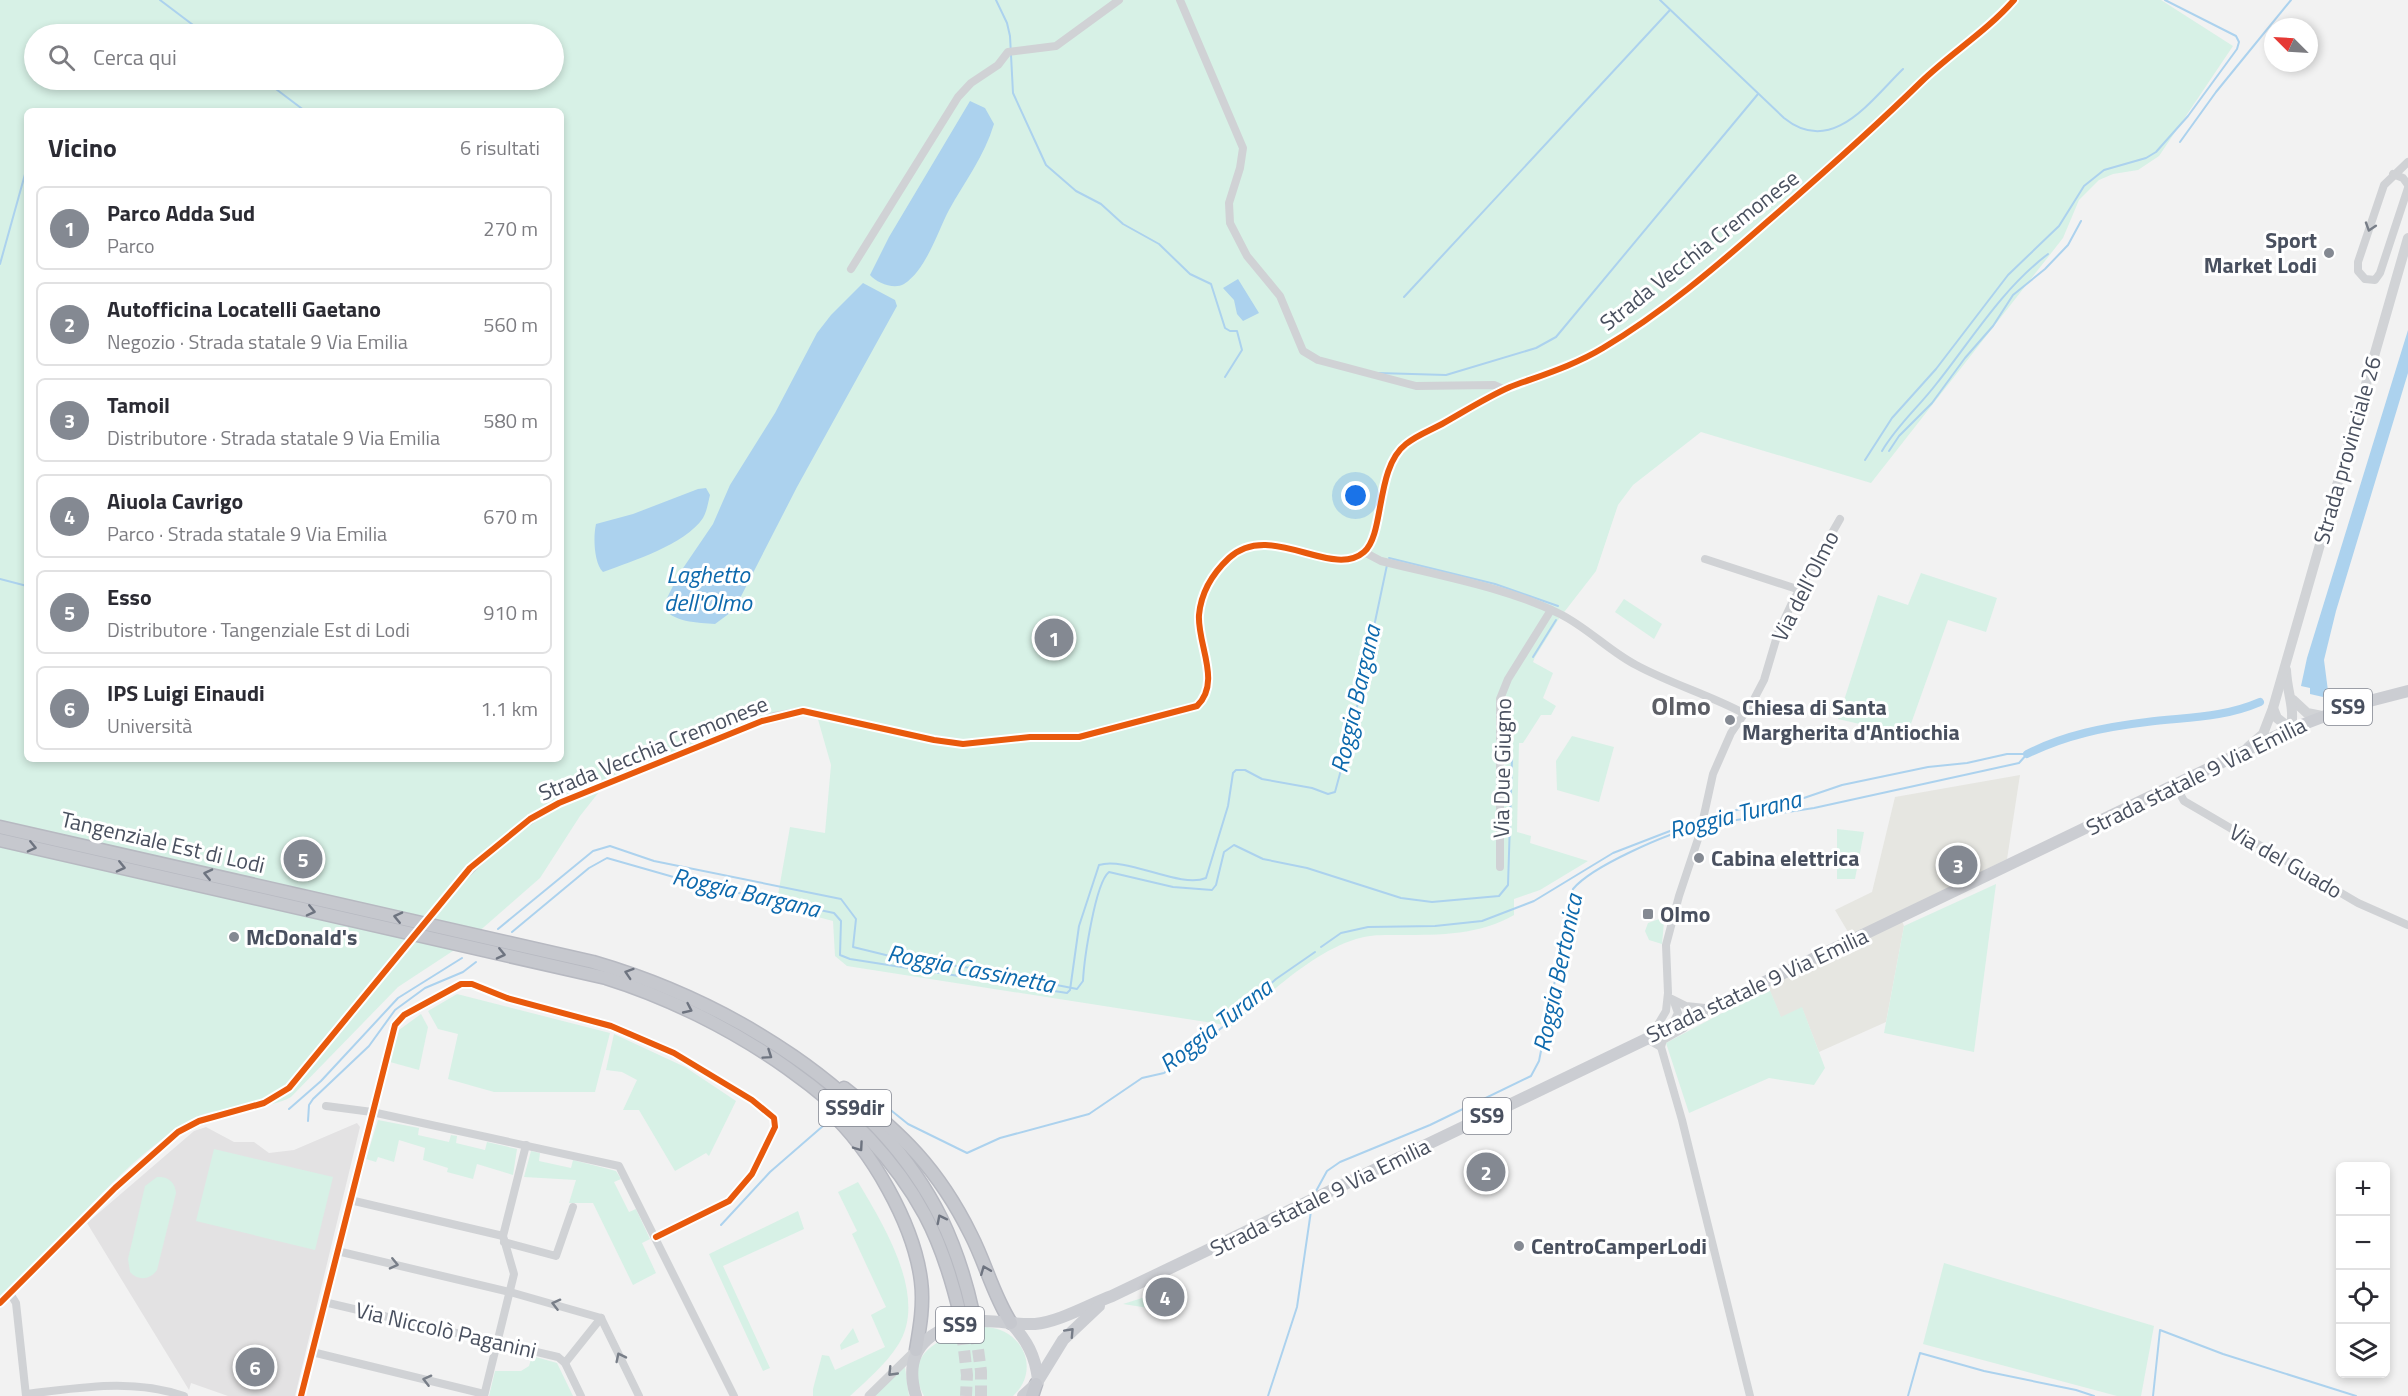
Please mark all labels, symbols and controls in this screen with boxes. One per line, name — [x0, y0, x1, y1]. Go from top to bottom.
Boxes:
north arrow — [2264, 18, 2318, 72]
search box — [24, 24, 564, 90]
text: Cerca qui — [93, 40, 177, 74]
icon: search — [45, 41, 78, 74]
text: Vicino — [48, 128, 117, 167]
text: 6 risultati — [460, 132, 540, 163]
street label: Strada Vecchia Cremonese — [1592, 161, 1806, 339]
text: Parco Adda Sud — [107, 196, 255, 230]
text: 1 — [64, 213, 75, 244]
text: 270 m — [483, 213, 538, 244]
one-way arrow — [2364, 221, 2377, 231]
place label: Sport Market Lodi — [2204, 223, 2317, 282]
text: Parco — [107, 230, 155, 261]
marker: Sport Market Lodi — [2322, 246, 2336, 260]
text: Autofficina Locatelli Gaetano — [107, 292, 381, 326]
text: 2 — [64, 309, 75, 340]
text: 560 m — [483, 309, 538, 340]
text: Negozio · Strada statale 9 Via Emilia — [107, 326, 408, 357]
street label: Strada provinciale 26 — [2304, 352, 2390, 548]
text: Tamoil — [107, 388, 170, 422]
text: 3 — [64, 405, 75, 436]
text: 580 m — [483, 405, 538, 436]
text: Distributore · Strada statale 9 Via Emilia — [107, 422, 440, 453]
your location — [1341, 481, 1370, 510]
text: Aiuola Cavrigo — [107, 484, 243, 518]
text: 4 — [64, 501, 75, 532]
text: 670 m — [483, 501, 538, 532]
text: Parco · Strada statale 9 Via Emilia — [107, 518, 387, 549]
street label: Via dell’Olmo — [1762, 525, 1848, 647]
water label: Laghetto dell'Olmo — [664, 556, 753, 620]
text: Esso — [107, 580, 152, 614]
text: 5 — [64, 597, 75, 628]
text: 910 m — [483, 597, 538, 628]
text: Distributore · Tangenziale Est di Lodi — [107, 614, 410, 645]
pin: 1 — [1034, 616, 1074, 660]
water label: Roggia Bargana — [1321, 619, 1390, 776]
text: IPS Luigi Einaudi — [107, 676, 265, 710]
street label: Strada Vecchia Cremonese — [533, 686, 773, 810]
district label: Olmo — [1651, 686, 1711, 725]
road number: SS9 — [2324, 689, 2372, 725]
place label: Chiesa di Santa Margherita d'Antiochia — [1742, 690, 1960, 749]
text: 6 — [64, 693, 75, 724]
text: 1.1 km — [481, 693, 538, 724]
street label: Via Due Giugno — [1484, 698, 1520, 838]
street label: Strada statale 9 Via Emilia — [2080, 708, 2312, 844]
text: Università — [107, 710, 192, 741]
marker: Chiesa di Santa Margherita d'Antiochia — [1723, 713, 1737, 727]
water label: Roggia Turana — [1665, 780, 1806, 848]
street label: Tangenziale Est di Lodi — [58, 802, 268, 882]
street label: Via del Guado — [2223, 815, 2349, 907]
pin: 5 — [284, 836, 322, 882]
one-way arrow — [27, 839, 37, 852]
place label: Cabina elettrica — [1711, 841, 1859, 875]
pin: 3 — [1938, 842, 1978, 888]
marker: Cabina elettrica — [1692, 851, 1706, 865]
water label: Roggia Bargana — [669, 858, 826, 927]
one-way arrow — [116, 860, 126, 873]
one-way arrow — [203, 869, 213, 882]
water label: Roggia Bertonica — [1523, 889, 1592, 1055]
place label: Olmo — [1660, 897, 1710, 931]
one-way arrow — [306, 903, 316, 916]
marker: Olmo — [1641, 907, 1655, 921]
one-way arrow — [394, 912, 404, 925]
street label: Strada statale 9 Via Emilia — [1640, 919, 1874, 1051]
place label: McDonald's — [246, 920, 357, 954]
marker: McDonald's — [227, 930, 241, 944]
water label: Roggia Cassinetta — [884, 934, 1060, 1002]
one-way arrow — [496, 947, 506, 960]
one-way arrow — [624, 967, 635, 980]
water label: Roggia Turana — [1151, 968, 1281, 1081]
one-way arrow — [681, 1002, 692, 1014]
one-way arrow — [761, 1048, 772, 1059]
road number: SS9dir — [819, 1090, 891, 1126]
road number: SS9 — [1463, 1098, 1511, 1134]
street label: Strada statale 9 Via Emilia — [1204, 1129, 1436, 1265]
one-way arrow — [852, 1140, 863, 1151]
pin: 2 — [1466, 1150, 1506, 1194]
map controls — [2336, 1162, 2390, 1378]
button: + — [2336, 1162, 2390, 1216]
one-way arrow — [937, 1214, 948, 1225]
button: − — [2336, 1216, 2390, 1270]
place label: CentroCamperLodi — [1531, 1229, 1707, 1263]
marker: CentroCamperLodi — [1512, 1239, 1526, 1253]
one-way arrow — [389, 1257, 399, 1270]
one-way arrow — [980, 1265, 993, 1276]
button: locate — [2336, 1270, 2390, 1324]
pin: 4 — [1146, 1274, 1184, 1320]
street label: Via Niccolò Paganini — [352, 1293, 540, 1367]
one-way arrow — [551, 1298, 561, 1311]
road number: SS9 — [936, 1307, 984, 1343]
button: layers — [2336, 1324, 2390, 1378]
one-way arrow — [1062, 1329, 1073, 1340]
pin: 6 — [236, 1344, 274, 1390]
one-way arrow — [616, 1352, 627, 1363]
one-way arrow — [888, 1366, 899, 1376]
one-way arrow — [422, 1375, 432, 1388]

